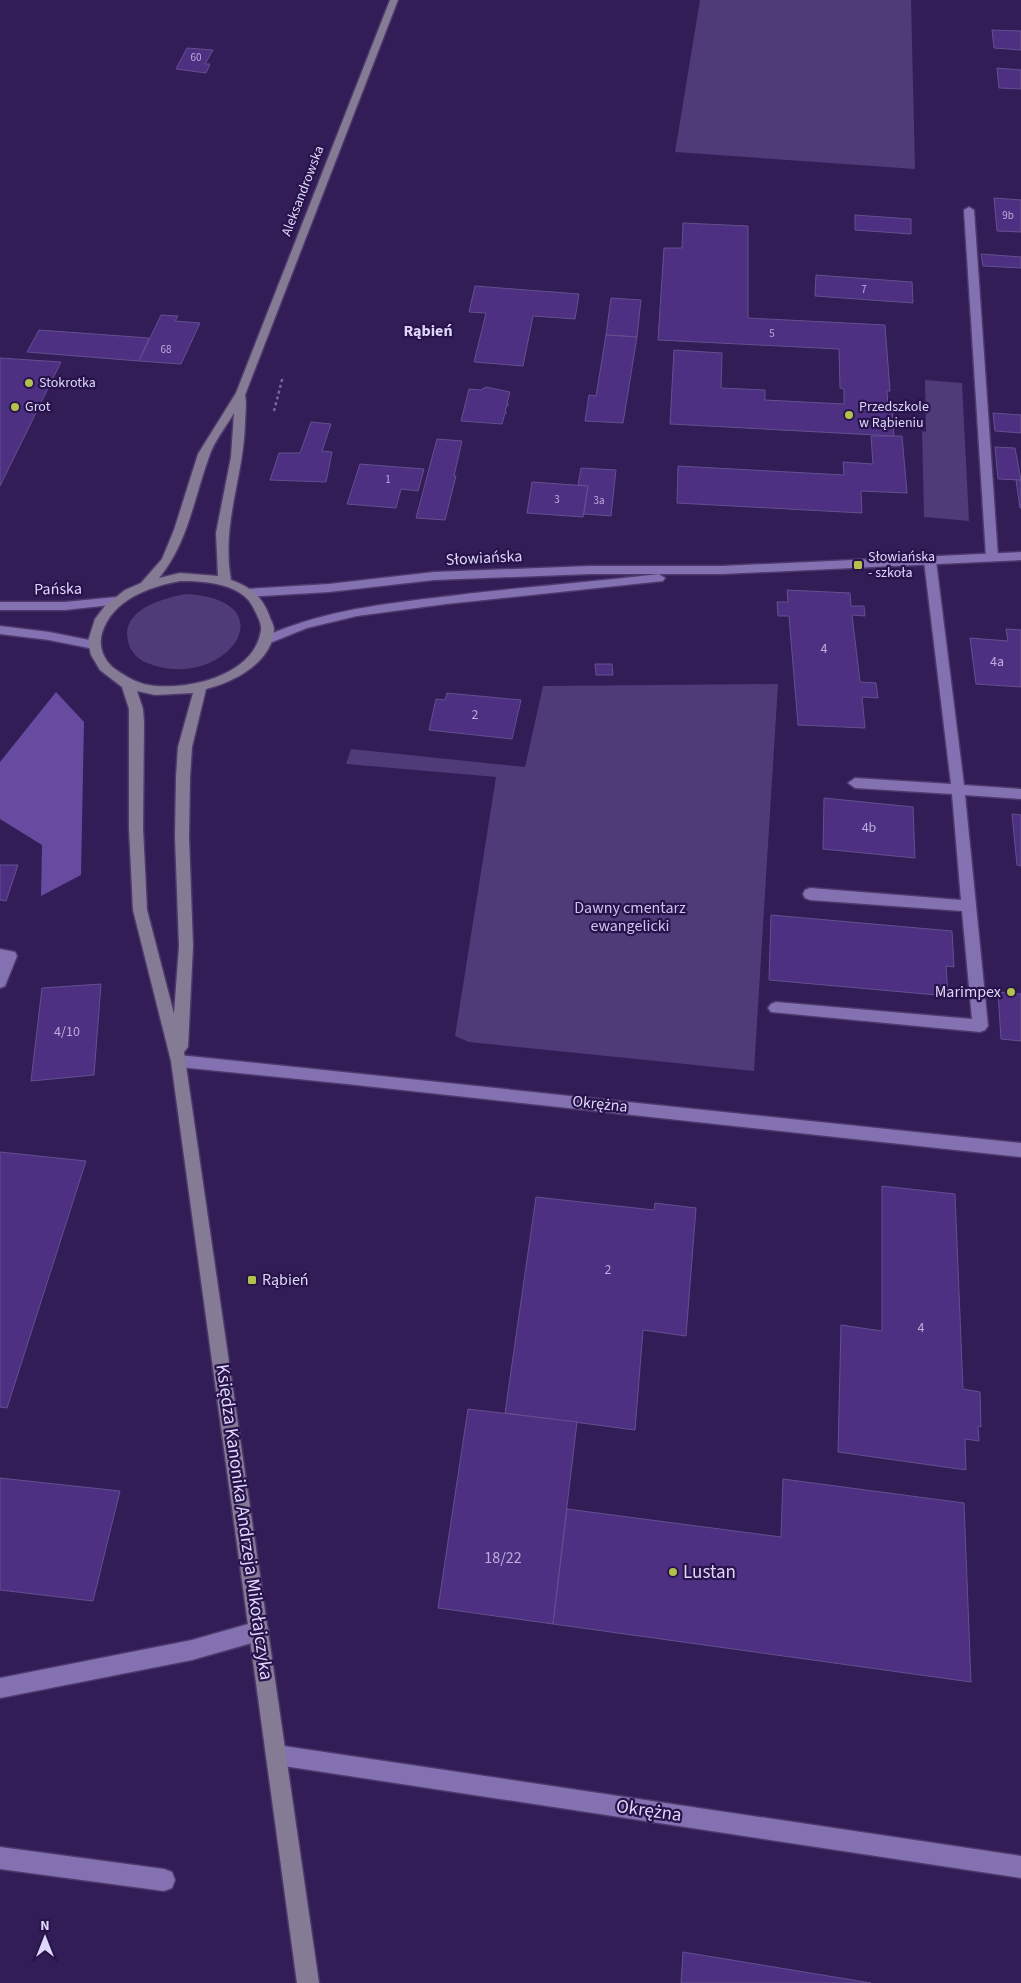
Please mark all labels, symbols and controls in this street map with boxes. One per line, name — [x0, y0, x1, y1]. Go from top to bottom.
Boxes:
house number: 60 — [191, 50, 201, 65]
street label: Aleksandrowska — [277, 143, 329, 239]
house number: 9b — [1002, 208, 1014, 223]
house number: 7 — [861, 282, 867, 297]
district label: Rąbień — [403, 320, 453, 342]
house number: 5 — [769, 326, 775, 341]
house number: 68 — [161, 342, 172, 357]
place label: Stokrotka — [39, 373, 96, 393]
marker: Stokrotka — [23, 377, 35, 389]
place label: Grot — [25, 397, 51, 417]
place label: Przedszkole w Rąbieniu — [859, 397, 929, 433]
marker: Grot — [9, 401, 21, 413]
marker: Przedszkole w Rąbieniu — [843, 409, 855, 421]
house number: 1 — [385, 472, 391, 487]
house number: 3 — [554, 492, 560, 507]
house number: 3a — [593, 493, 605, 508]
street label: Słowiańska — [445, 545, 523, 571]
place label: Słowiańska - szkoła — [868, 547, 935, 583]
marker: Słowiańska - szkoła — [852, 559, 864, 571]
street label: Pańska — [34, 578, 82, 600]
house number: 4 — [821, 639, 828, 659]
house number: 4a — [990, 652, 1004, 672]
house number: 2 — [472, 705, 479, 725]
house number: 4b — [862, 818, 877, 838]
park label: Dawny cmentarz ewangelicki — [574, 897, 686, 937]
place label: Marimpex — [935, 981, 1001, 1003]
marker: Marimpex — [1005, 986, 1017, 998]
house number: 4/10 — [54, 1022, 80, 1042]
street label: Okrężna — [571, 1090, 629, 1118]
house number: 2 — [605, 1260, 612, 1280]
place label: Rąbień — [262, 1269, 309, 1291]
marker: Rąbień — [246, 1274, 258, 1286]
house number: 4 — [918, 1318, 925, 1338]
street label: Księdza Kanonika Andrzeja Mikołajczyka — [208, 1362, 280, 1682]
house number: 18/22 — [484, 1547, 522, 1569]
place label: Lustan — [683, 1559, 736, 1586]
marker: Lustan — [667, 1566, 679, 1578]
street label: Okrężna — [614, 1793, 684, 1829]
north arrow — [20, 1913, 70, 1963]
text: N — [40, 1916, 50, 1936]

